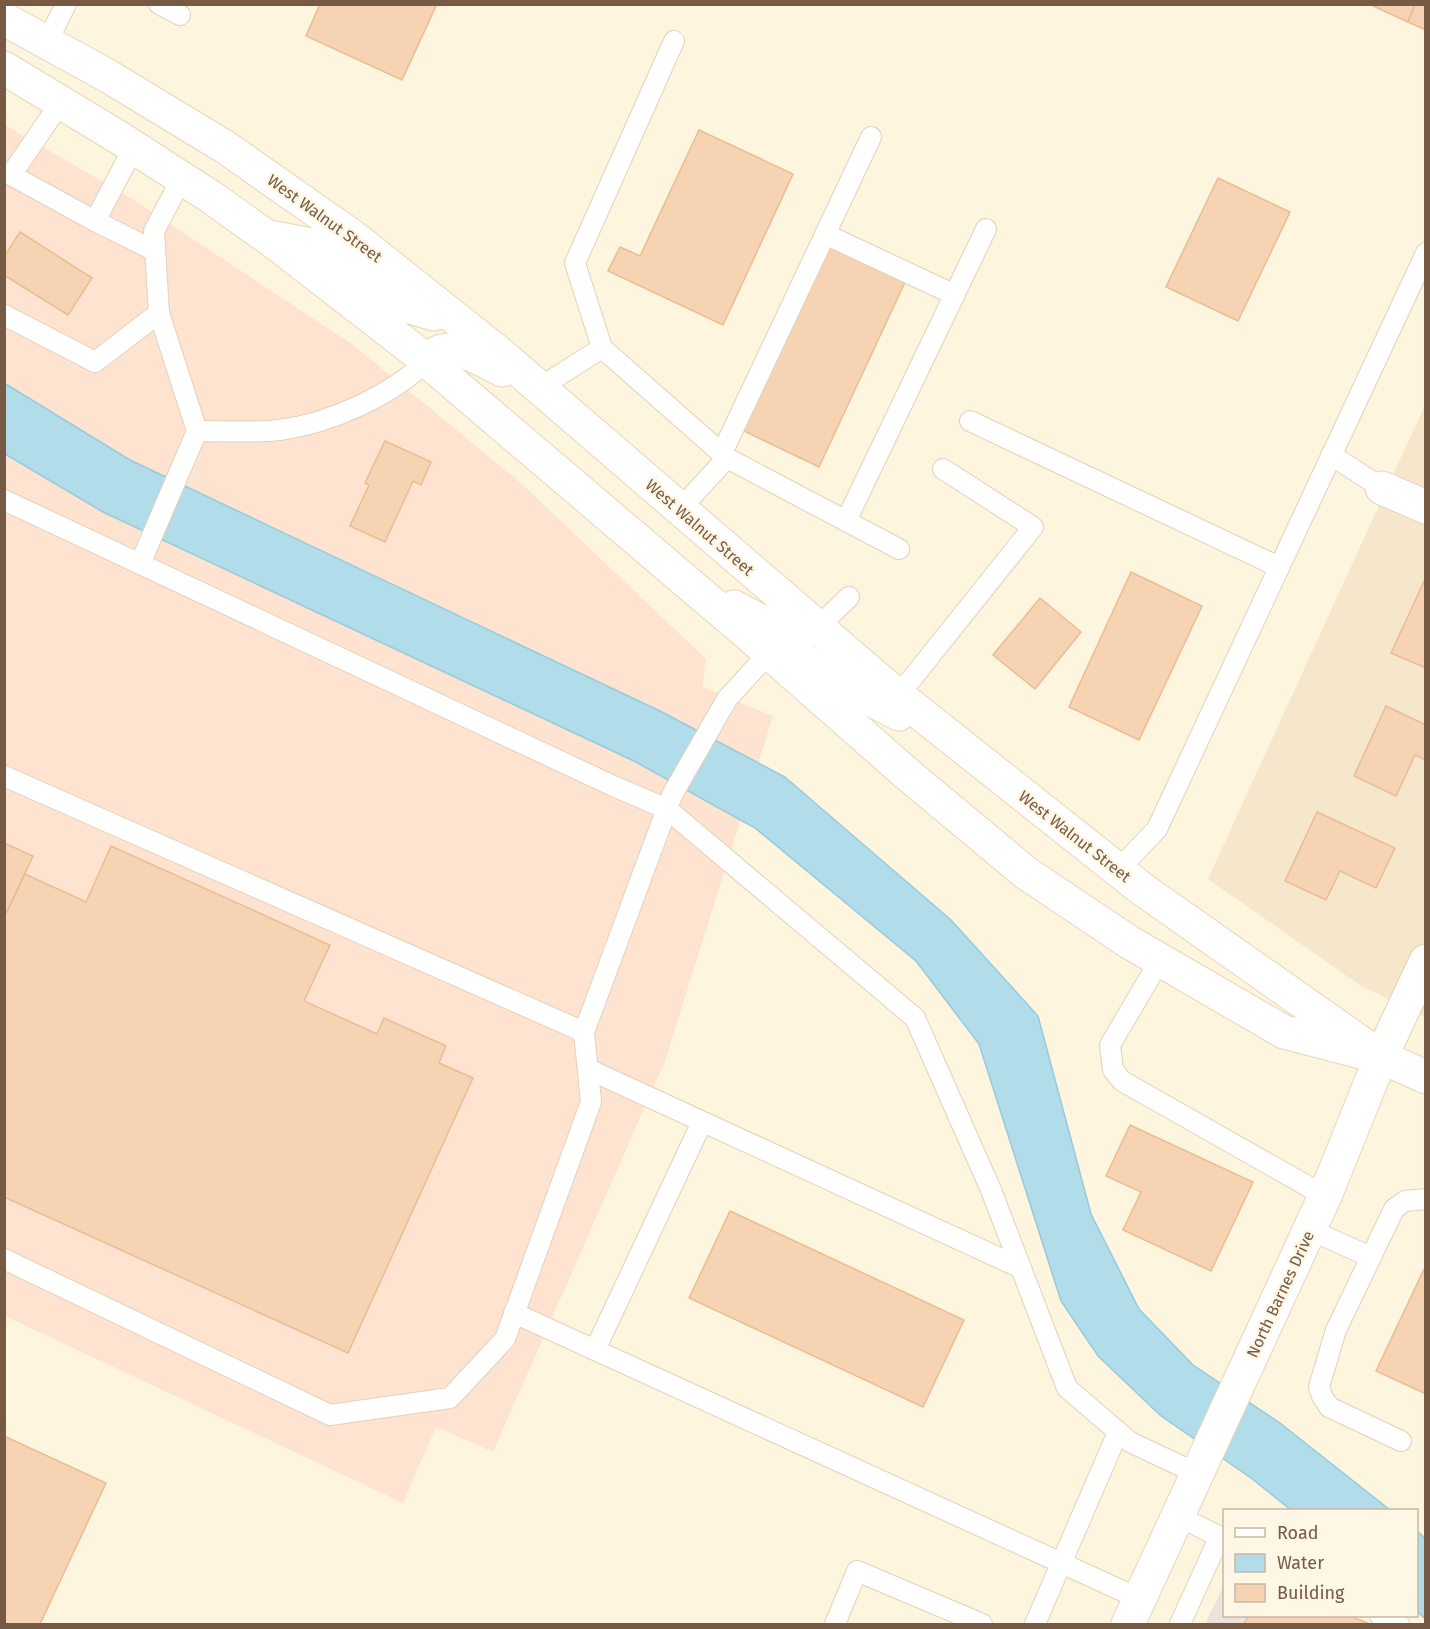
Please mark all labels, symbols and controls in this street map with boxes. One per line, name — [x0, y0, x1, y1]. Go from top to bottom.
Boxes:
street label: West Walnut Street — [264, 170, 386, 267]
street label: West Walnut Street — [642, 475, 758, 580]
street label: West Walnut Street — [1015, 787, 1135, 886]
street label: North Barnes Drive — [1243, 1228, 1318, 1361]
legend — [1223, 1509, 1418, 1617]
text: Road — [1277, 1522, 1319, 1544]
text: Water — [1277, 1552, 1324, 1574]
text: Building — [1277, 1582, 1345, 1604]

